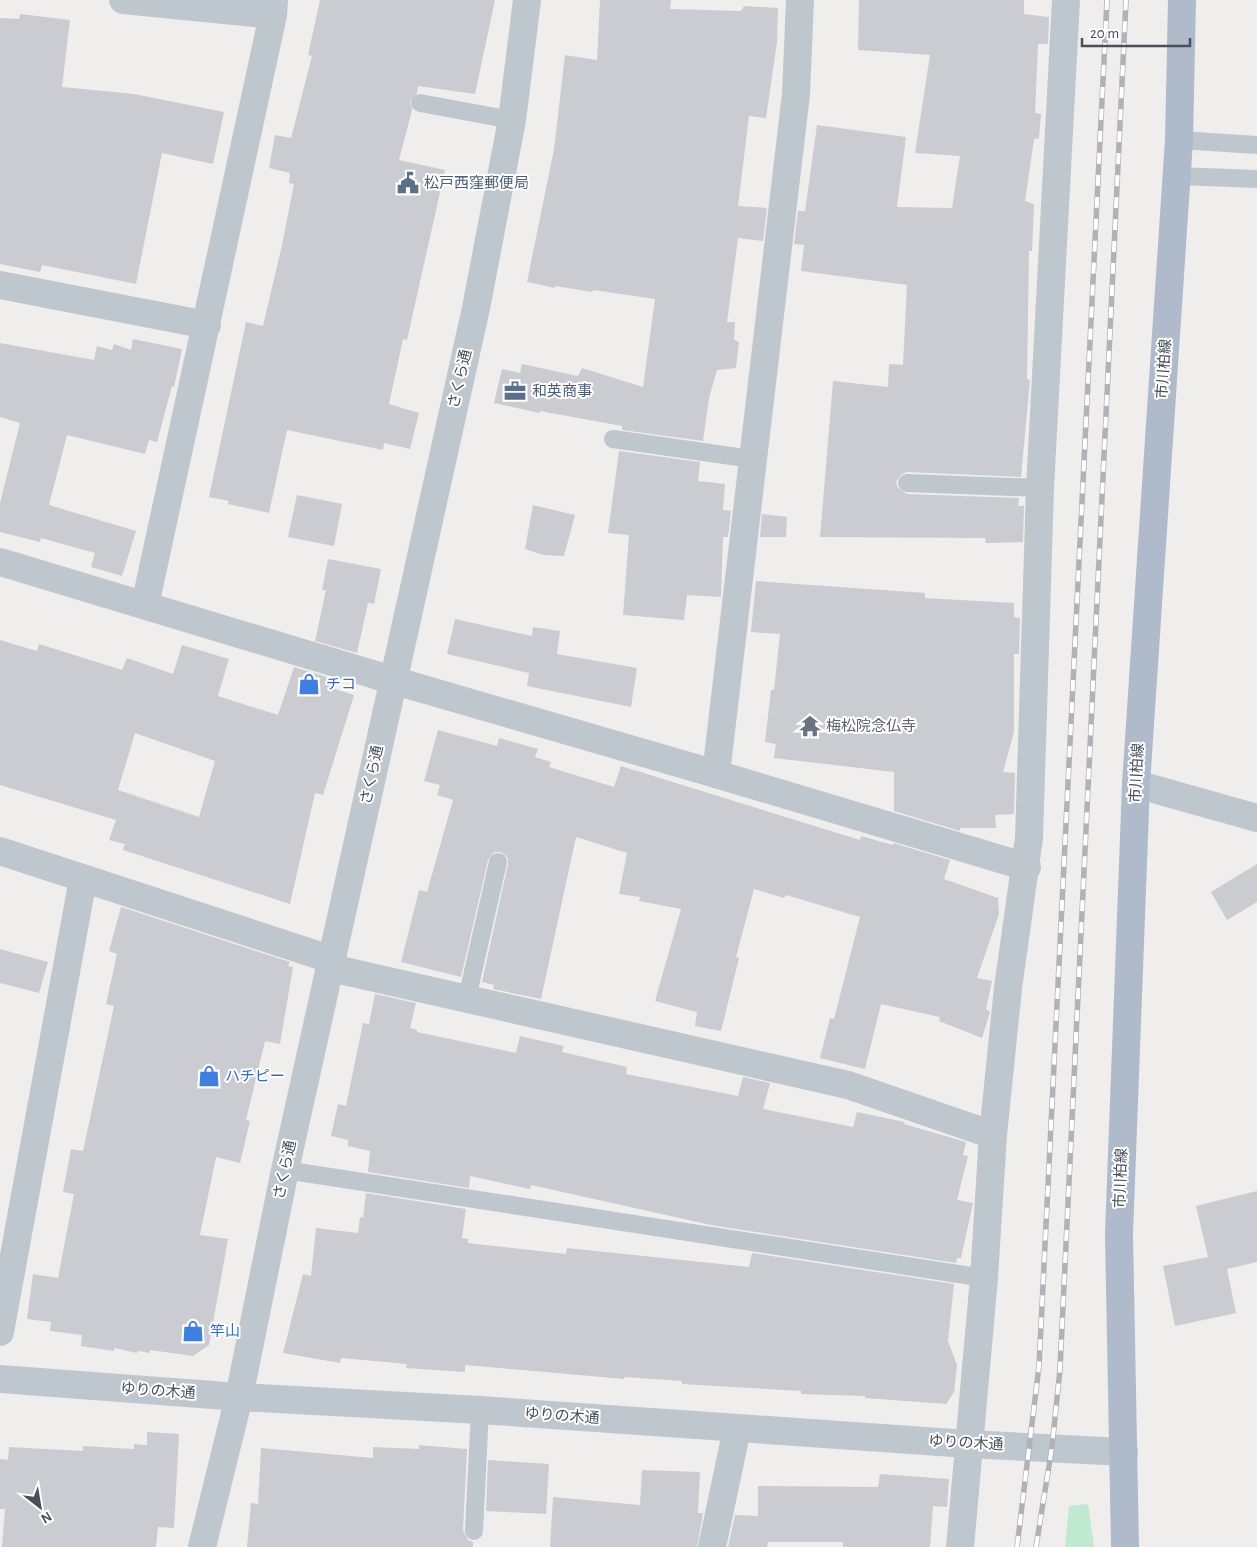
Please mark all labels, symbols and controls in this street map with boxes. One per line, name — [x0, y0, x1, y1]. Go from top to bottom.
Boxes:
scale bar — [1082, 15, 1190, 47]
text: 20 m — [1090, 26, 1119, 41]
public building icon: 松戸西窪郵便局 — [395, 170, 421, 196]
place label: 松戸西窪郵便局 — [424, 175, 529, 191]
street label: 市川柏線 — [1153, 338, 1174, 399]
street label: さくら通 — [445, 348, 474, 410]
office icon: 和英商事 — [502, 378, 528, 404]
place label: 和英商事 — [532, 383, 592, 399]
shop icon: チコ — [296, 671, 322, 697]
place label: チコ — [326, 677, 356, 692]
temple icon: 梅松院念仏寺 — [797, 713, 823, 739]
place label: 梅松院念仏寺 — [826, 717, 916, 734]
street label: 市川柏線 — [1127, 743, 1146, 803]
street label: さくら通 — [357, 744, 386, 806]
shop icon: ハチピー — [196, 1063, 222, 1089]
place label: ハチピー — [225, 1069, 285, 1084]
street label: さくら通 — [270, 1139, 299, 1201]
street label: 市川柏線 — [1111, 1148, 1130, 1208]
shop icon: 竿山 — [180, 1318, 206, 1344]
place label: 竿山 — [210, 1323, 240, 1339]
street label: ゆりの木通 — [120, 1380, 196, 1401]
street label: ゆりの木通 — [524, 1405, 600, 1426]
street label: ゆりの木通 — [928, 1433, 1004, 1452]
north arrow — [15, 1482, 65, 1532]
text: N — [38, 1509, 54, 1526]

